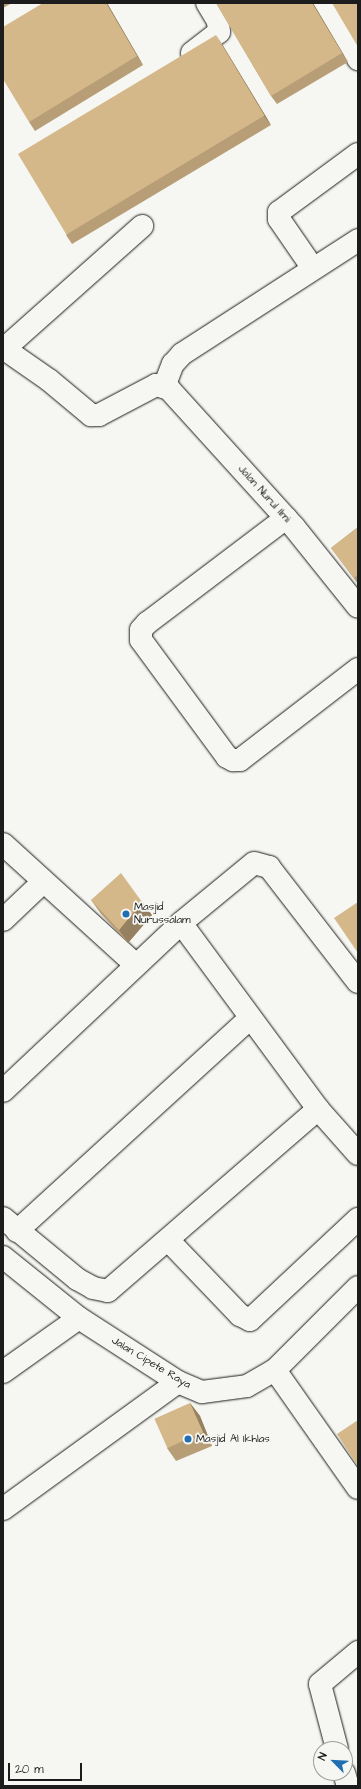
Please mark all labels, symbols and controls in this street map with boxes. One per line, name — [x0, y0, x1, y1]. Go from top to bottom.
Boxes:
street label: Jalan Nurul Ilmi — [235, 463, 293, 525]
place label: Masjid Nurussalam — [134, 901, 191, 927]
marker: Masjid Nurussalam — [121, 909, 131, 919]
street label: Jalan Cipete Raya — [109, 1334, 193, 1392]
place label: Masjid Al Ikhlas — [196, 1432, 270, 1446]
marker: Masjid Al Ikhlas — [183, 1434, 193, 1444]
north arrow — [313, 1741, 353, 1781]
text: N — [314, 1750, 331, 1763]
scale bar — [10, 1755, 84, 1781]
text: 20 m — [15, 1761, 44, 1778]

